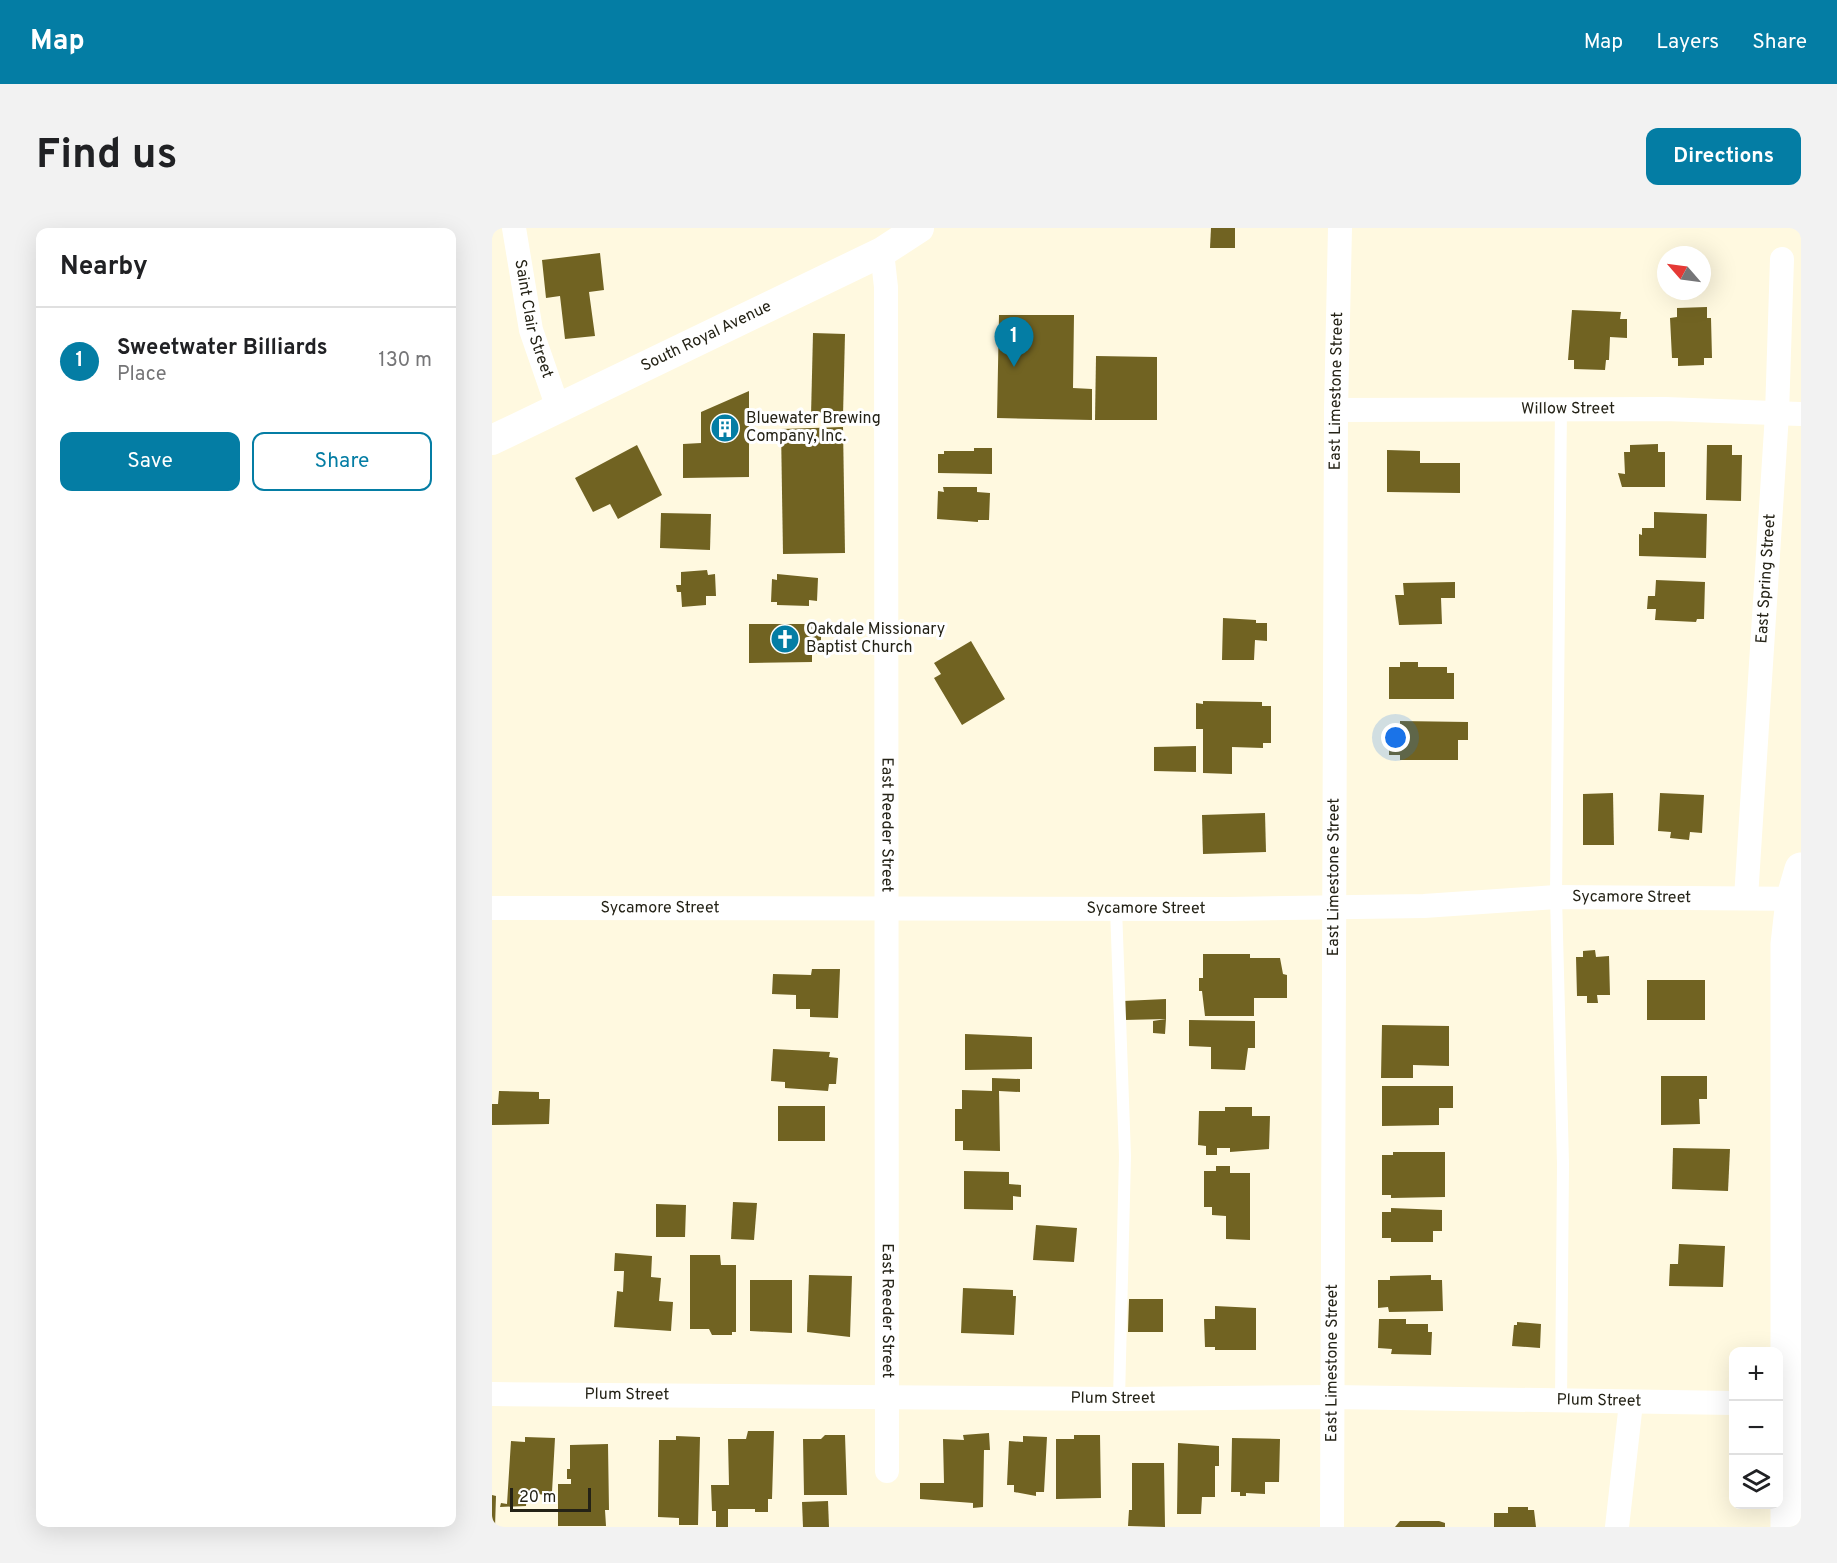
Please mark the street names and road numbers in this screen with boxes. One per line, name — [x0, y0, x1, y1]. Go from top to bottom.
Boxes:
street label: Saint Clair Street — [509, 258, 557, 381]
street label: South Royal Avenue — [638, 297, 775, 377]
street label: East Limestone Street — [1326, 312, 1348, 470]
street label: Willow Street — [1521, 399, 1615, 419]
street label: East Spring Street — [1752, 513, 1781, 644]
street label: East Reeder Street — [876, 757, 897, 892]
street label: East Limestone Street — [1324, 798, 1345, 956]
street label: Sycamore Street — [1572, 887, 1691, 908]
street label: Sycamore Street — [600, 898, 720, 918]
street label: Sycamore Street — [1086, 899, 1206, 919]
street label: East Reeder Street — [877, 1243, 897, 1378]
street label: East Limestone Street — [1322, 1284, 1343, 1442]
street label: Plum Street — [584, 1385, 670, 1405]
street label: Plum Street — [1070, 1389, 1156, 1409]
street label: Plum Street — [1556, 1390, 1642, 1412]

